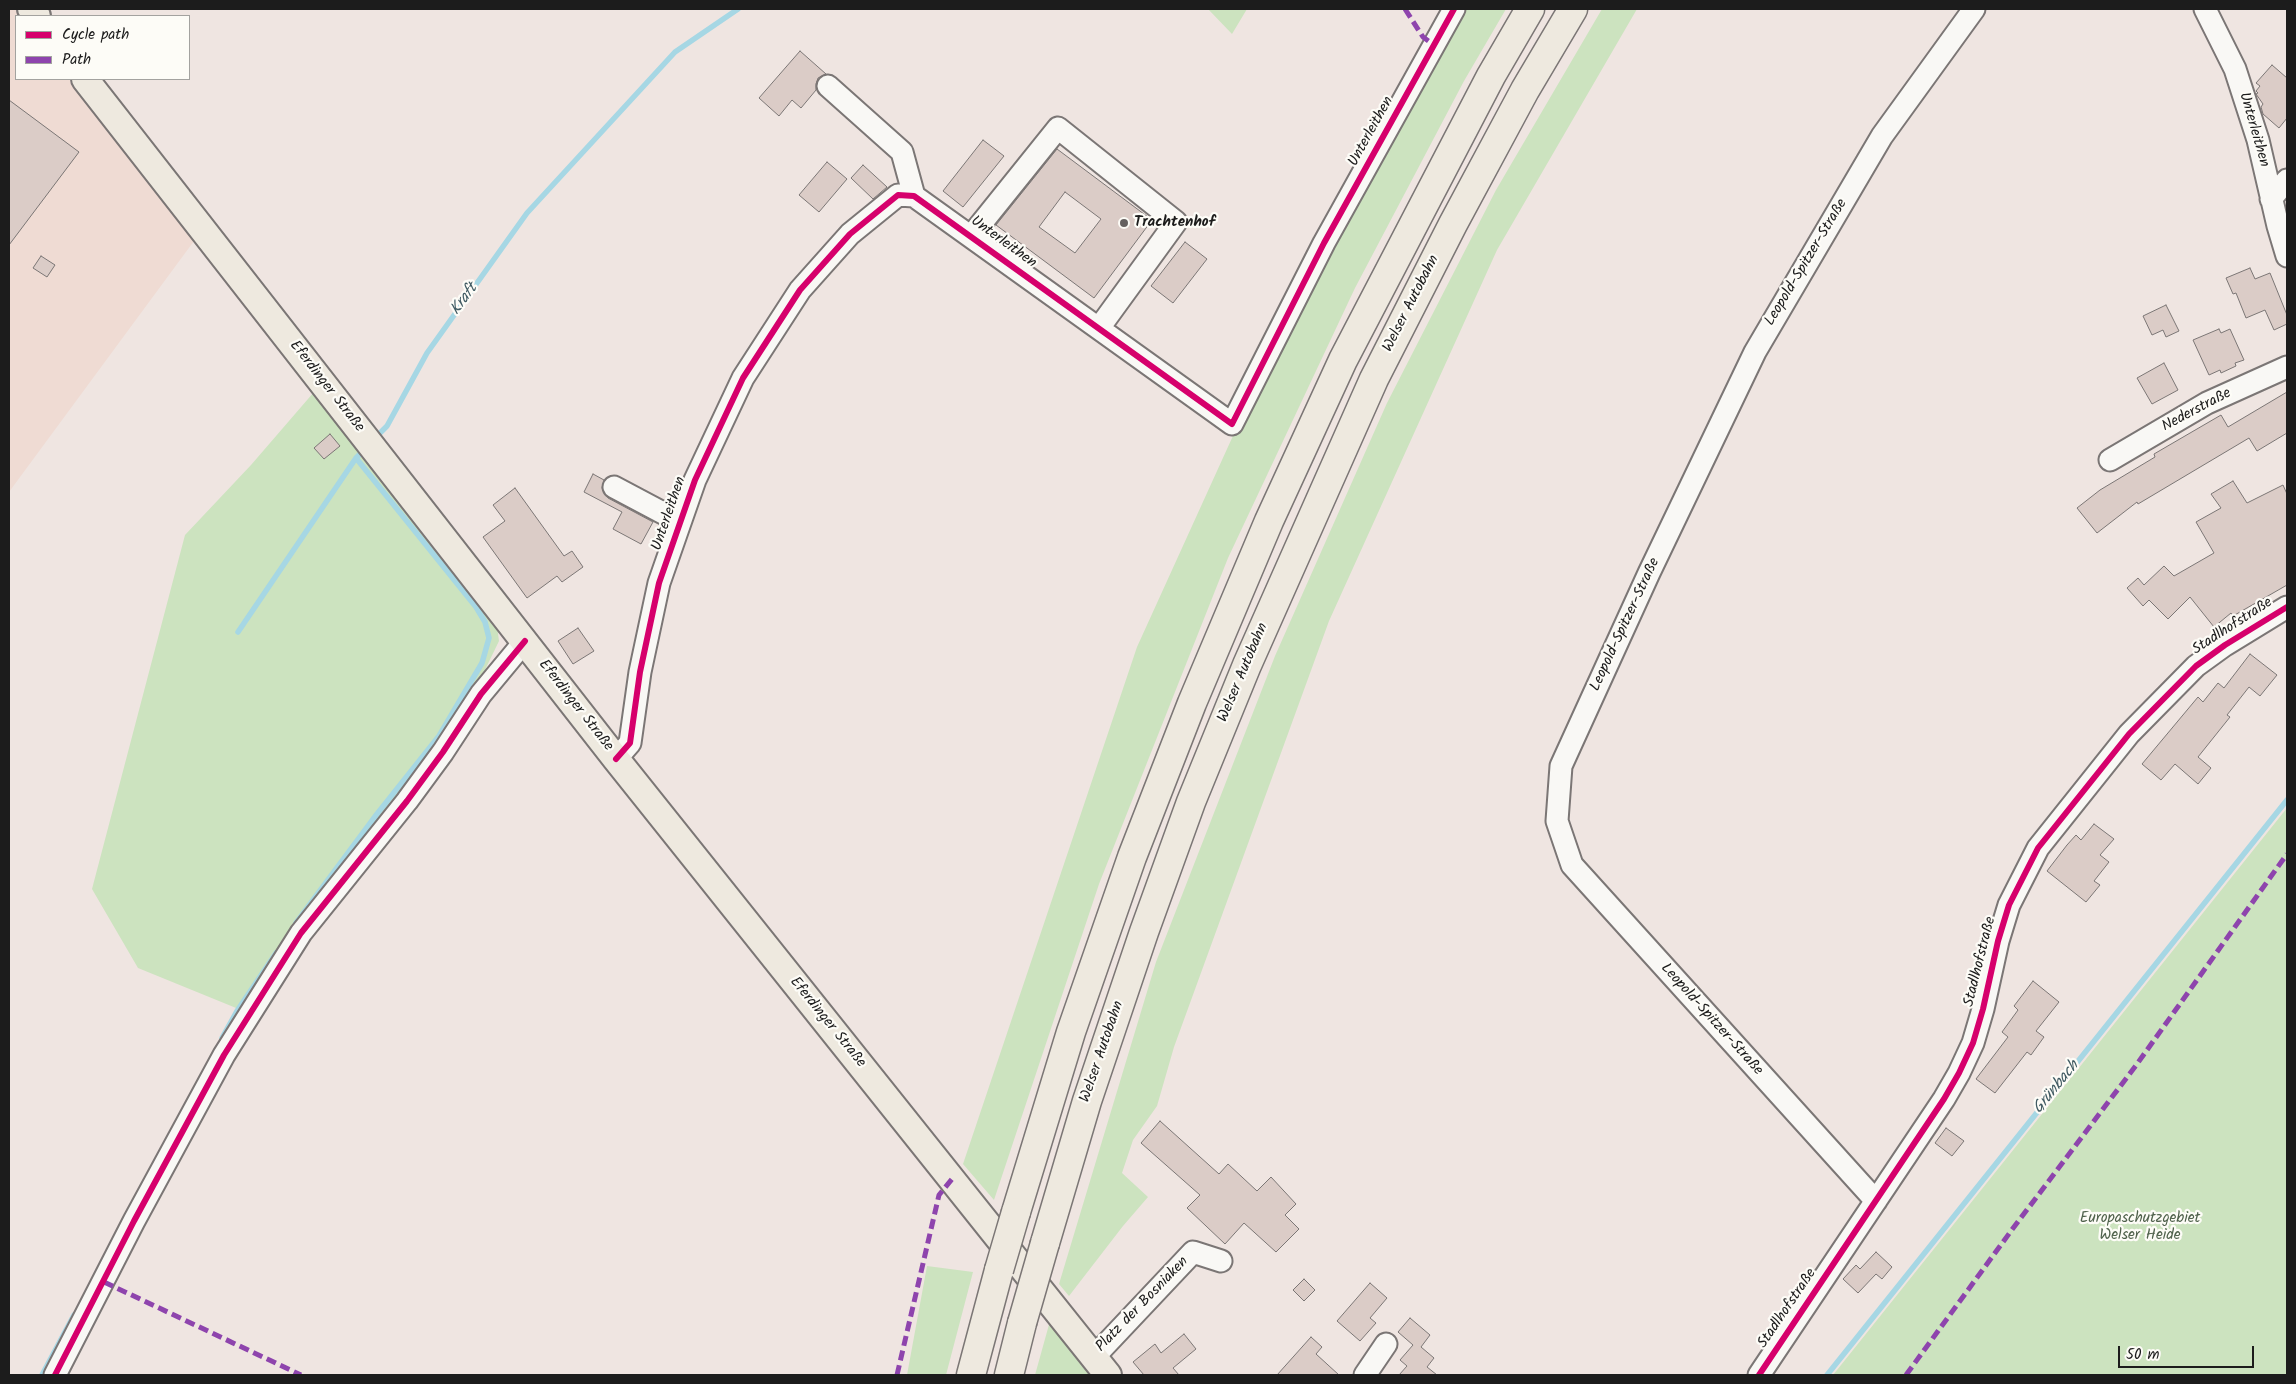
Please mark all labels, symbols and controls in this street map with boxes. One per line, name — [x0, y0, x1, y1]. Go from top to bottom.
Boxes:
legend — [15, 15, 190, 80]
text: Cycle path — [62, 23, 129, 47]
text: Path — [62, 48, 91, 72]
street label: Unterleithen — [2234, 90, 2272, 170]
street label: Unterleithen — [1345, 94, 1399, 170]
street label: Leopold-Spitzer-Straße — [1762, 196, 1852, 330]
street label: Unterleithen — [967, 213, 1039, 273]
place label: Trachtenhof — [1134, 214, 1215, 232]
marker: Trachtenhof — [1118, 217, 1130, 229]
street label: Welser Autobahn — [1380, 253, 1444, 355]
water label: Kraft — [447, 280, 483, 320]
street label: Eferdinger Straße — [285, 338, 367, 436]
street label: Nederstraße — [2159, 385, 2235, 437]
street label: Unterleithen — [649, 475, 691, 553]
street label: Leopold-Spitzer-Straße — [1587, 556, 1665, 694]
street label: Stadlhofstraße — [2189, 594, 2277, 660]
street label: Welser Autobahn — [1215, 621, 1273, 725]
street label: Eferdinger Straße — [534, 657, 616, 755]
street label: Stadlhofstraße — [1961, 915, 2001, 1009]
street label: Leopold-Spitzer-Straße — [1656, 960, 1766, 1080]
street label: Eferdinger Straße — [785, 974, 869, 1072]
street label: Welser Autobahn — [1077, 999, 1129, 1105]
water label: Grünbach — [2030, 1058, 2084, 1118]
park label: Europaschutzgebiet Welser Heide — [2080, 1210, 2200, 1245]
street label: Platz der Bosniaken — [1093, 1254, 1193, 1356]
street label: Stadlhofstraße — [1755, 1266, 1821, 1352]
scale bar — [2121, 1336, 2257, 1368]
text: 50 m — [2126, 1343, 2160, 1367]

